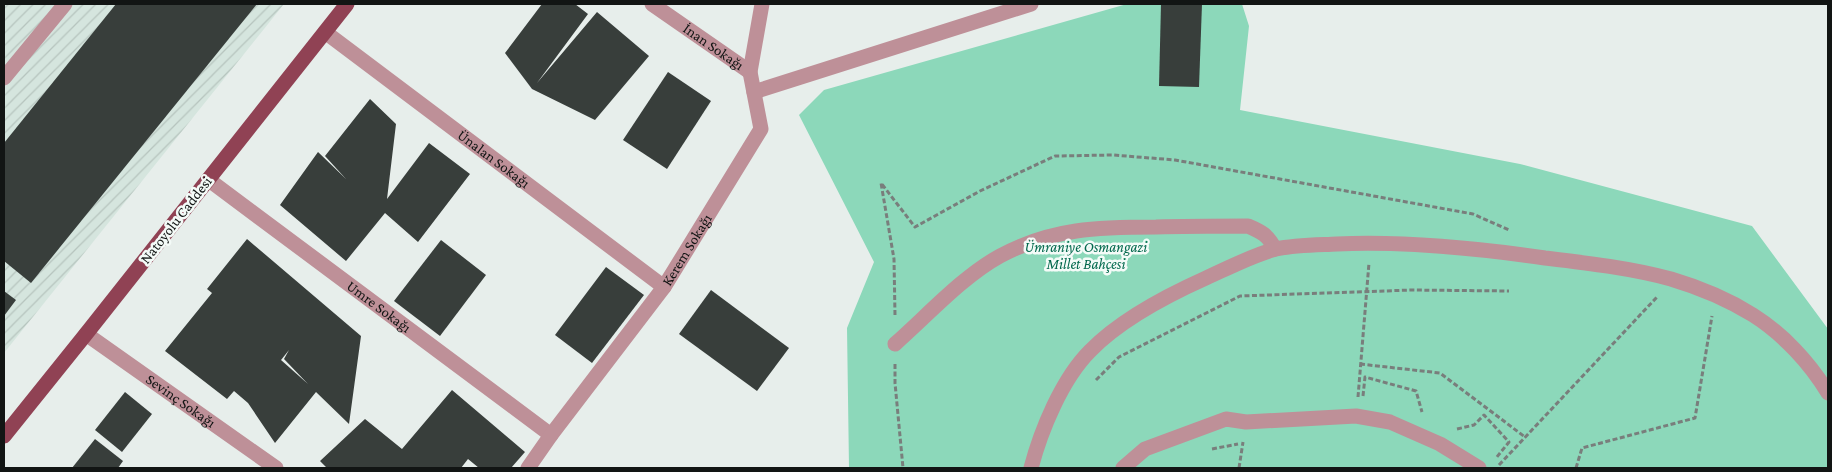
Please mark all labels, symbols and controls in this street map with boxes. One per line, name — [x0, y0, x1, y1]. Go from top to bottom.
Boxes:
street label: İnan Sokağı — [680, 20, 747, 73]
street label: Ünalan Sokağı — [454, 127, 533, 191]
street label: Natoyolu Caddesi — [137, 173, 216, 267]
street label: Kerem Sokağı — [659, 211, 715, 289]
park label: Ümraniye Osmangazi Millet Bahçesi — [1025, 239, 1148, 273]
street label: Umre Sokağı — [344, 278, 414, 336]
street label: Sevinç Sokağı — [143, 371, 219, 431]

